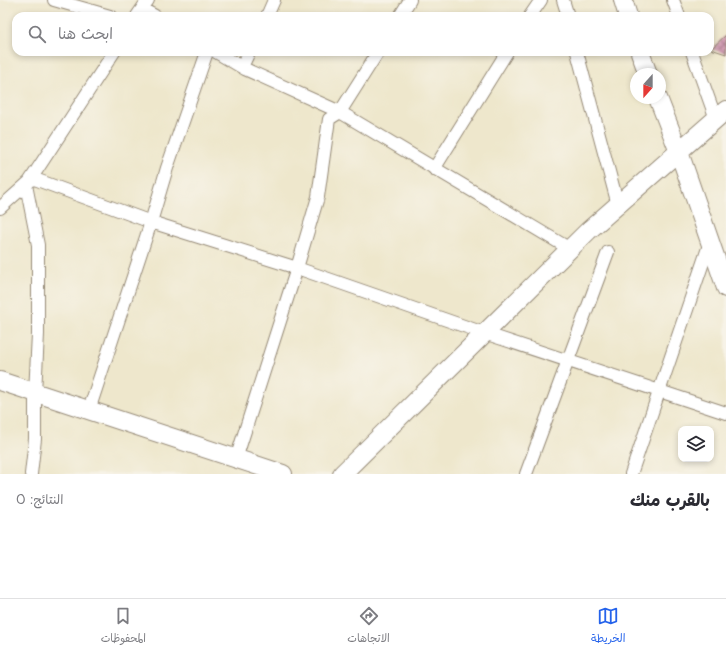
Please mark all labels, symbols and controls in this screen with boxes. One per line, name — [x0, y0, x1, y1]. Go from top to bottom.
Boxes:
search box — [12, 12, 714, 56]
text: ابحث هنا — [58, 21, 113, 44]
icon: search — [26, 23, 48, 45]
north arrow — [630, 68, 666, 104]
map controls — [678, 426, 714, 462]
button: layers — [678, 426, 714, 462]
text: بالقرب منك — [630, 486, 710, 512]
text: النتائج: 0 — [16, 489, 63, 508]
tab: المحفوظات — [101, 605, 146, 648]
tab: الاتجاهات — [347, 605, 390, 648]
tab: الخريطة — [591, 605, 625, 648]

